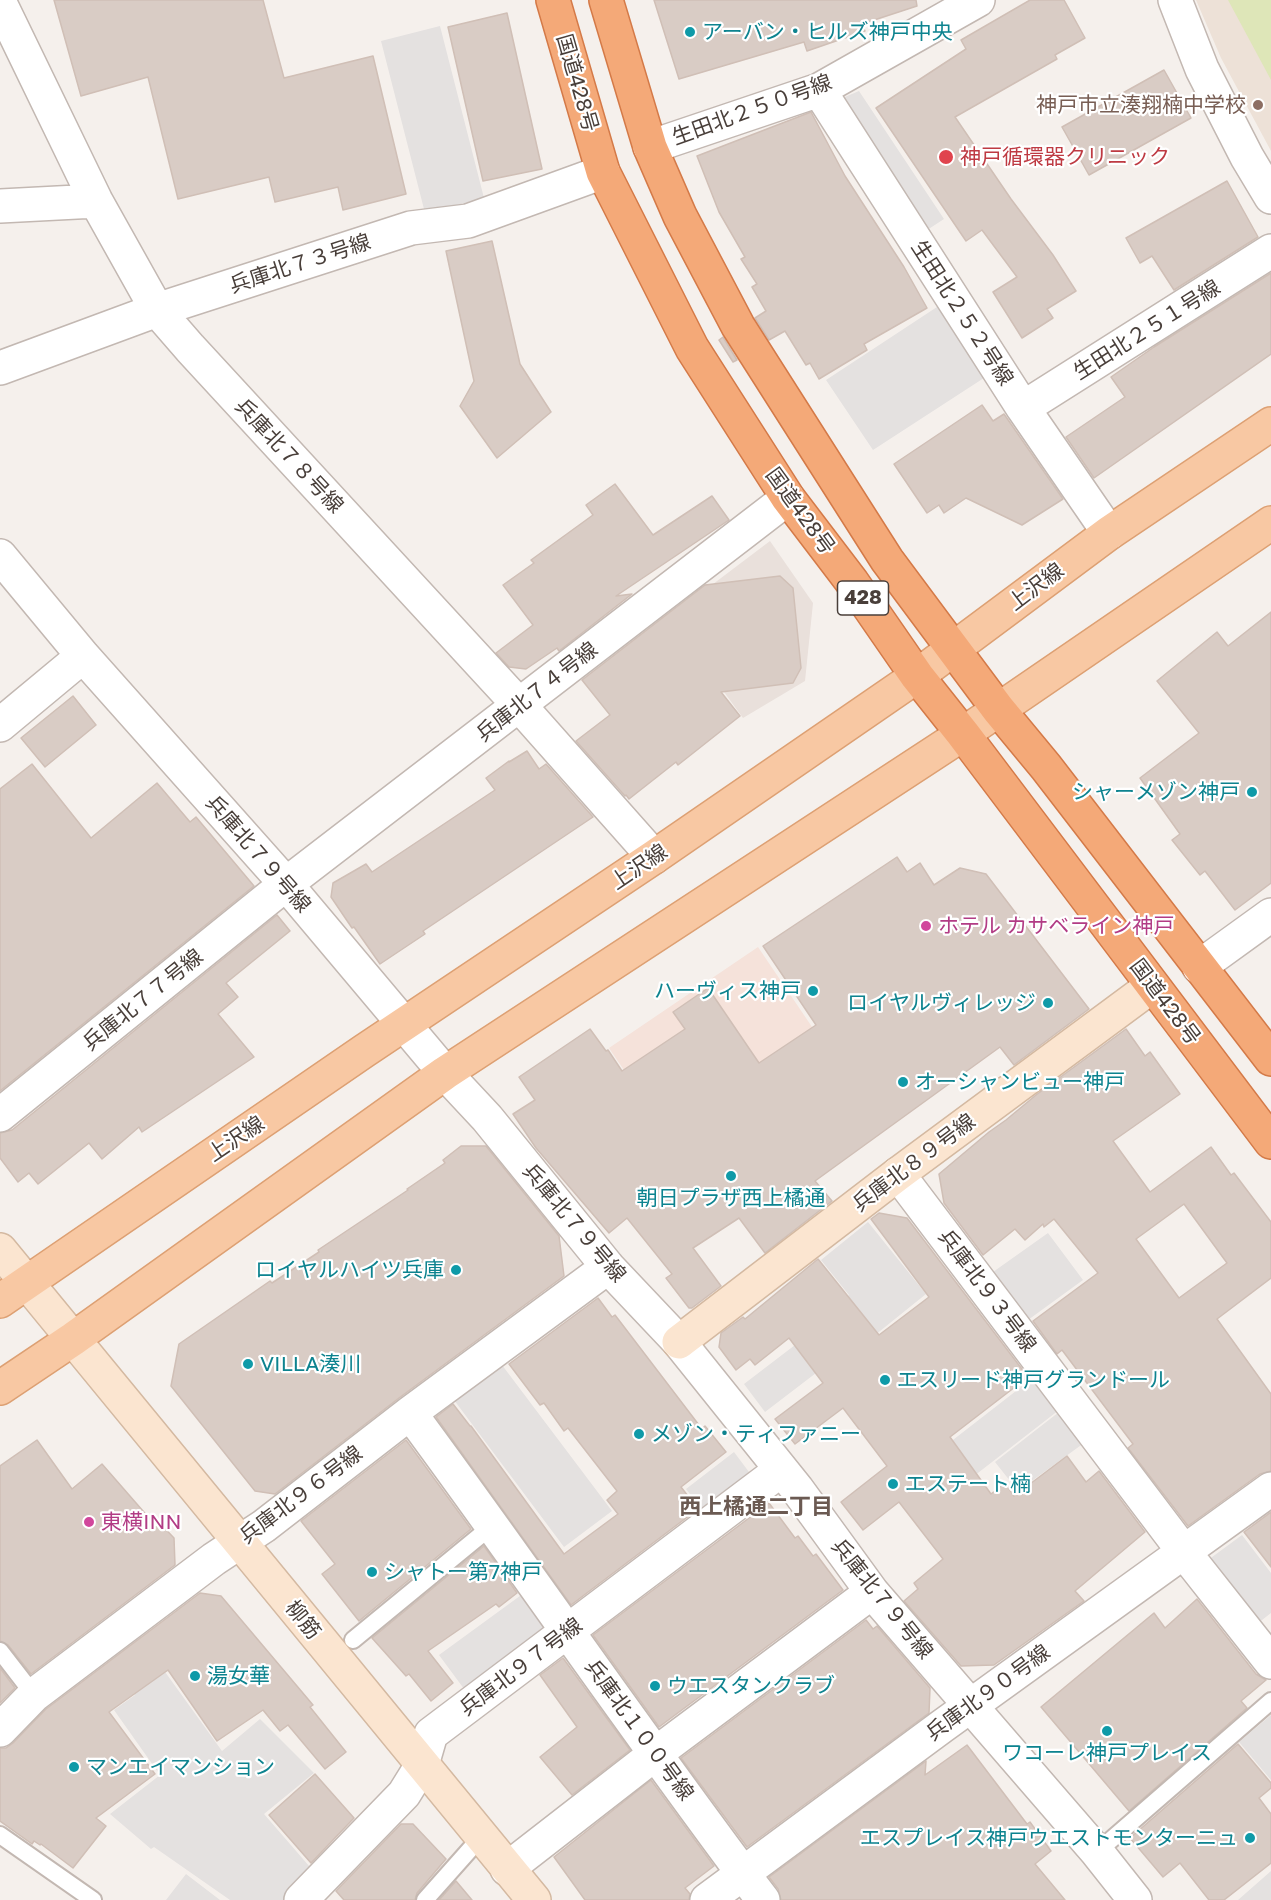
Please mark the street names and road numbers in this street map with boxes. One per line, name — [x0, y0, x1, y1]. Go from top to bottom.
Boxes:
street label: 国道428号 — [551, 31, 603, 135]
street label: 生田北２５０号線 — [669, 69, 835, 151]
street label: 兵庫北７３号線 — [226, 229, 374, 299]
street label: 生田北２５２号線 — [906, 236, 1018, 390]
street label: 生田北２５１号線 — [1069, 275, 1225, 385]
street label: 兵庫北７８号線 — [230, 394, 348, 518]
street label: 国道428号 — [760, 463, 840, 559]
street label: 上沢線 — [1003, 558, 1069, 616]
road number: 428 — [838, 581, 888, 615]
street label: 兵庫北７４号線 — [471, 637, 603, 747]
street label: 兵庫北７９号線 — [200, 790, 316, 918]
street label: 上沢線 — [606, 839, 672, 895]
street label: 兵庫北７７号線 — [78, 944, 208, 1056]
street label: 国道428号 — [1125, 954, 1205, 1050]
street label: 兵庫北８９号線 — [848, 1109, 980, 1217]
street label: 上沢線 — [203, 1111, 269, 1167]
street label: 兵庫北７９号線 — [517, 1159, 631, 1287]
street label: 兵庫北９３号線 — [933, 1225, 1041, 1357]
street label: 兵庫北９６号線 — [235, 1441, 367, 1549]
street label: 兵庫北７９号線 — [826, 1534, 938, 1664]
street label: 柳筋 — [280, 1596, 326, 1644]
street label: 兵庫北９７号線 — [455, 1613, 587, 1721]
street label: 兵庫北９０号線 — [921, 1640, 1055, 1746]
street label: 兵庫北１００号線 — [579, 1655, 699, 1805]

